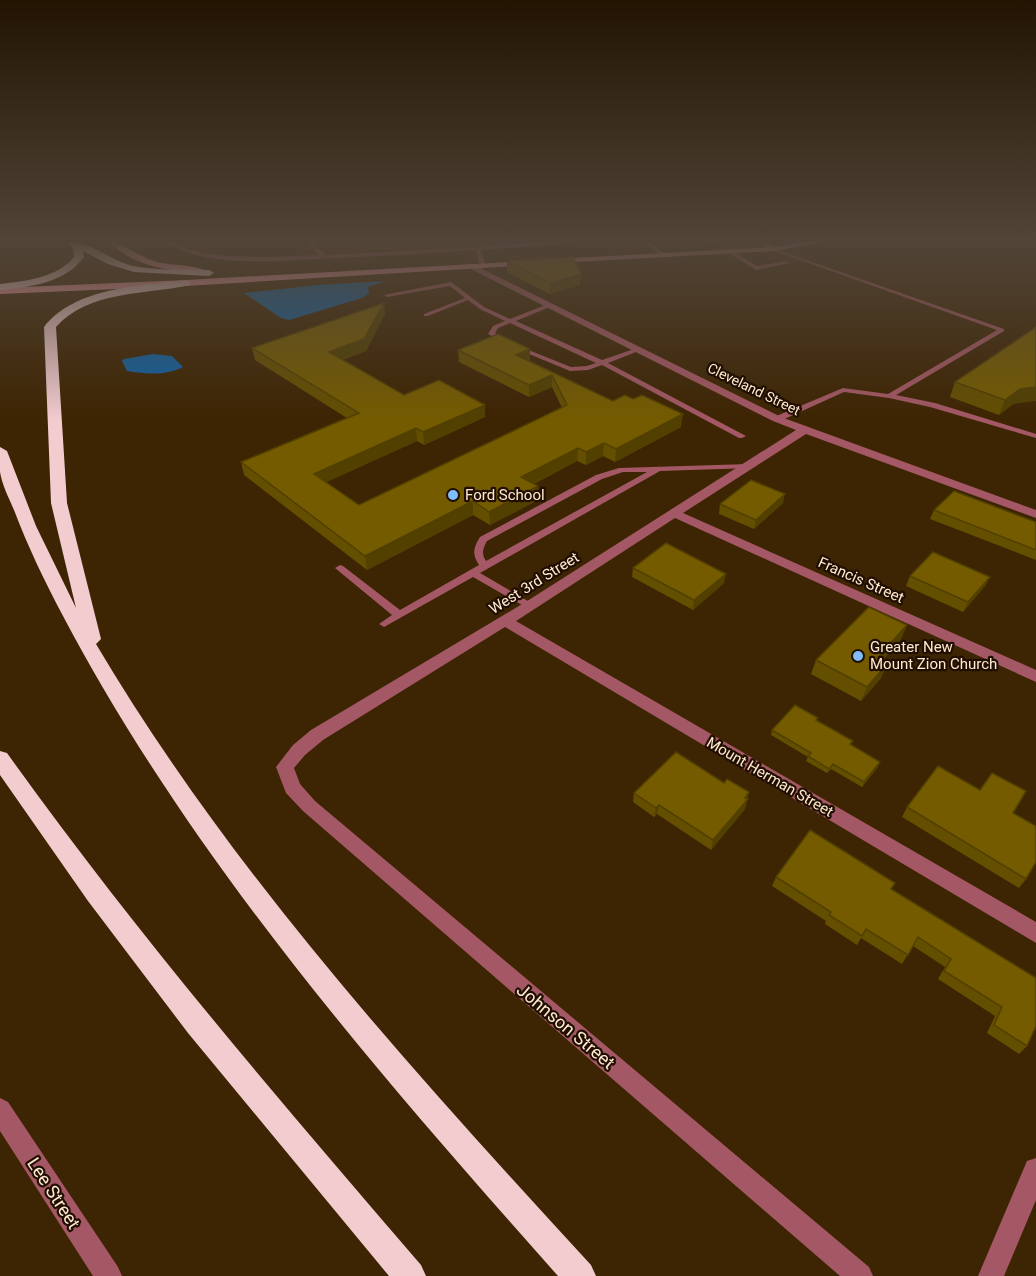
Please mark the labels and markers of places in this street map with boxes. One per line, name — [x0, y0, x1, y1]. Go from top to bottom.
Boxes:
place label: Ford School — [465, 486, 545, 504]
marker: Ford School — [446, 488, 460, 502]
place label: Greater New Mount Zion Church — [870, 638, 997, 673]
marker: Greater New Mount Zion Church — [851, 649, 865, 663]

